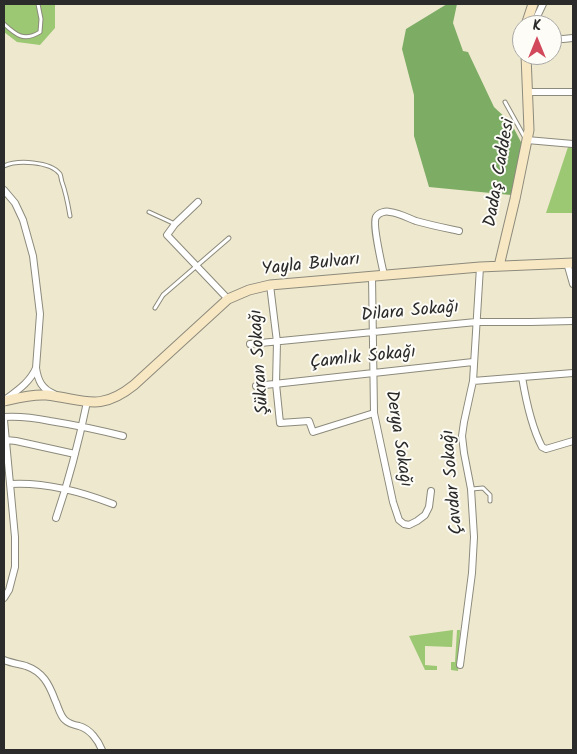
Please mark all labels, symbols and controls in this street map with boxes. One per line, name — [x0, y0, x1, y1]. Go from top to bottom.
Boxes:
north arrow — [512, 15, 562, 65]
text: K — [533, 15, 541, 37]
street label: Dadaş Caddesi — [481, 117, 521, 229]
street label: Yayla Bulvarı — [261, 250, 361, 282]
street label: Dilara Sokağı — [360, 298, 460, 328]
street label: Şükran Sokağı — [247, 309, 275, 415]
street label: Çamlık Sokağı — [309, 343, 417, 375]
street label: Derya Sokağı — [379, 389, 415, 489]
street label: Çavdar Sokağı — [439, 429, 469, 535]

